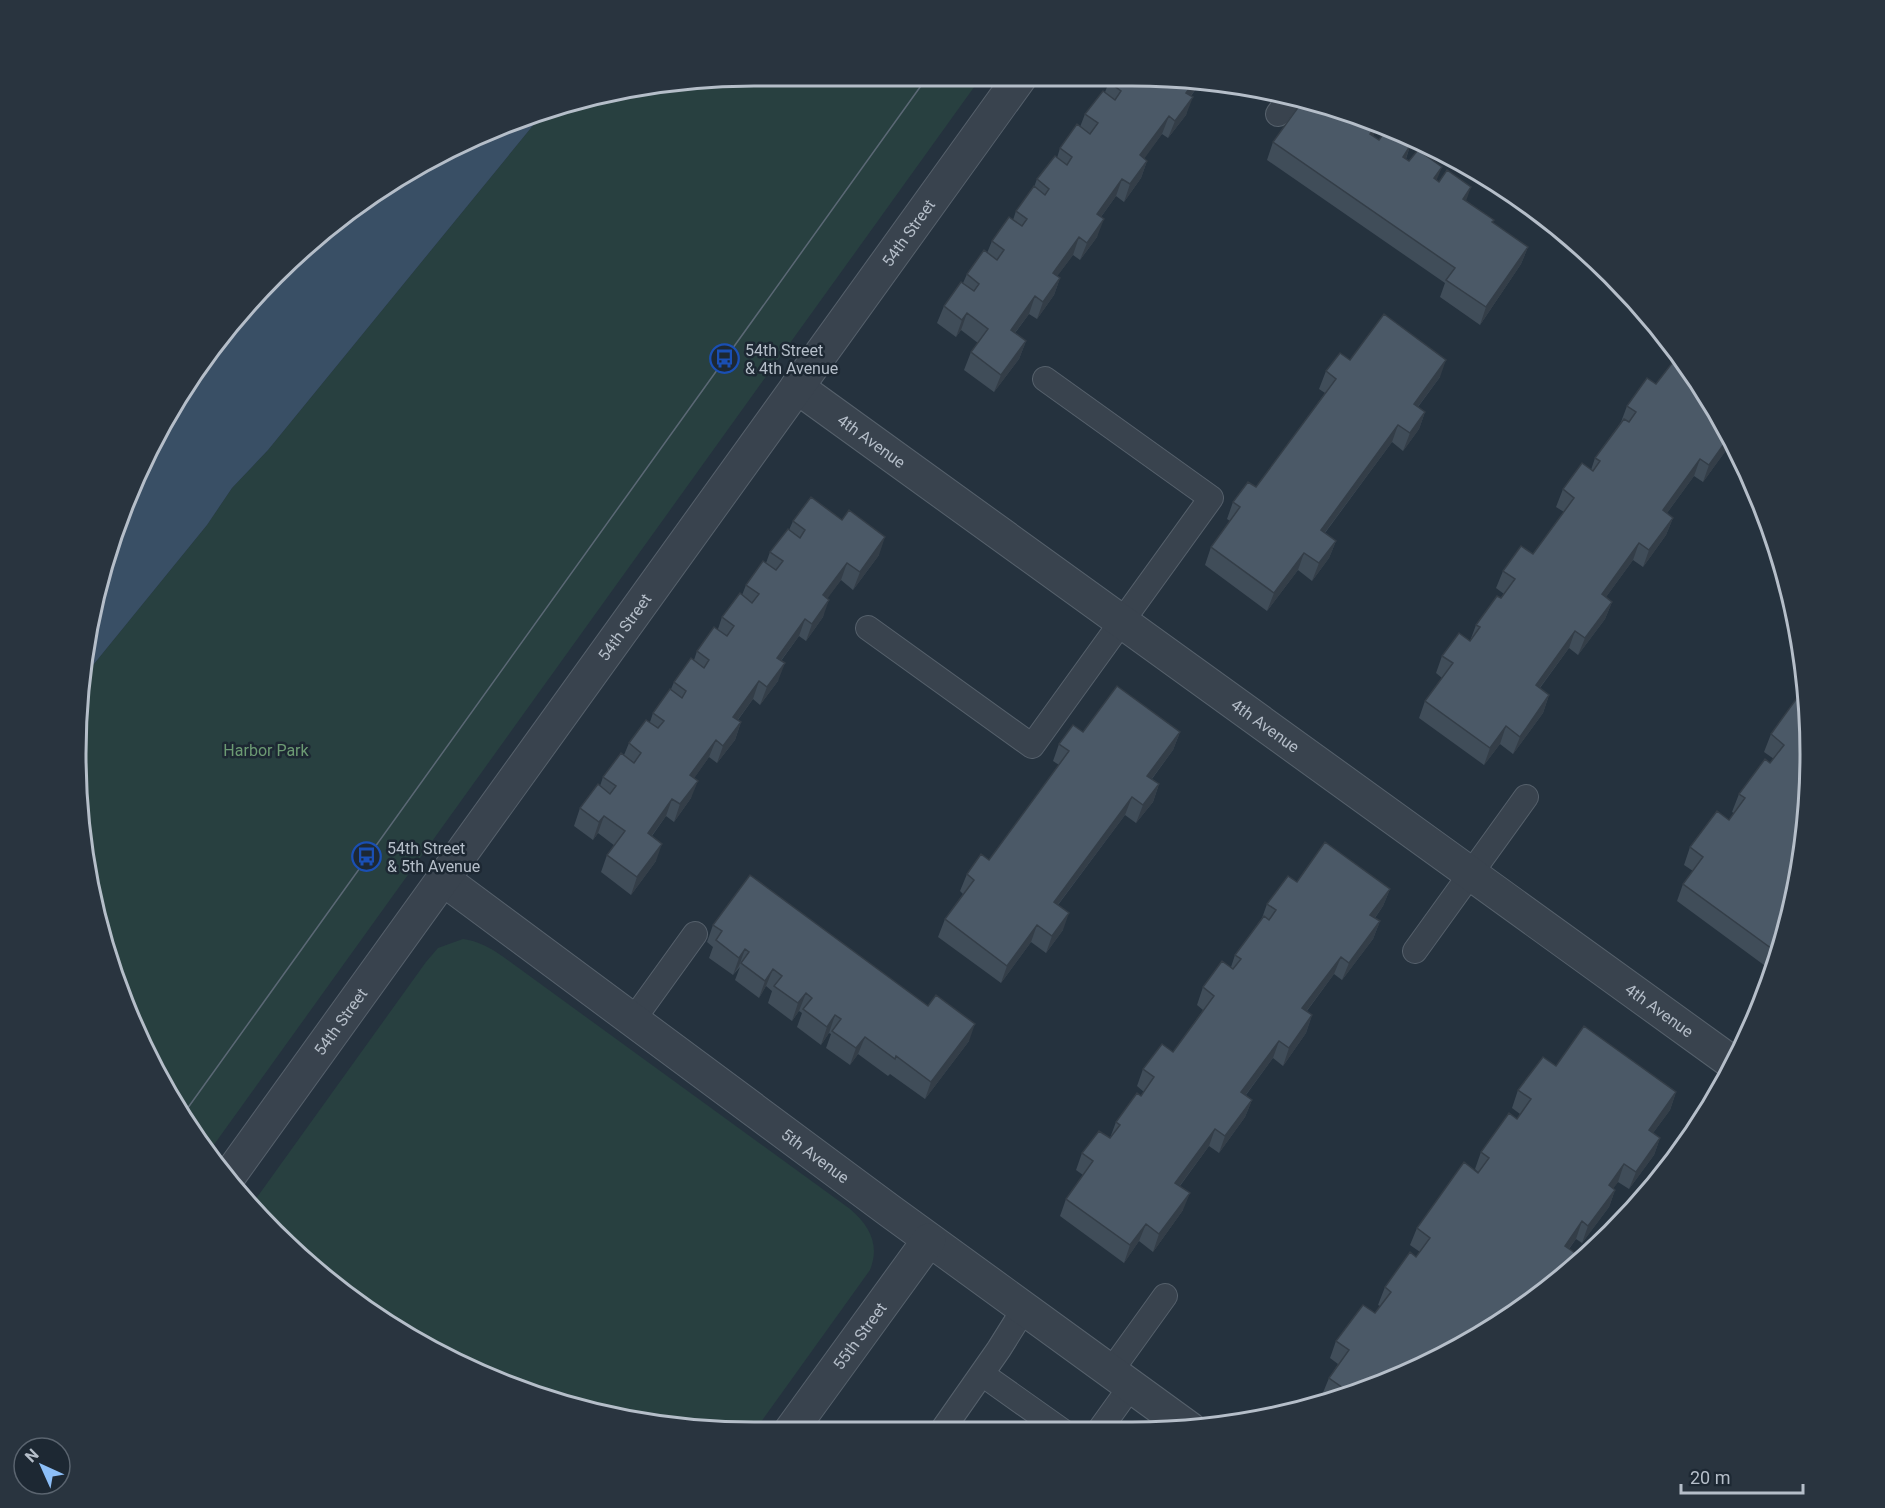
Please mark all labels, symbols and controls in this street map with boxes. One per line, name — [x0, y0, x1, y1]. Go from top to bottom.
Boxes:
street label: 54th Street — [878, 195, 939, 270]
place label: 54th Street & 4th Avenue — [745, 341, 838, 378]
bus stop icon: 54th Street & 4th Avenue — [708, 343, 740, 375]
street label: 4th Avenue — [834, 410, 909, 472]
street label: 54th Street — [594, 590, 655, 664]
street label: 4th Avenue — [1228, 695, 1303, 756]
park label: Harbor Park — [223, 741, 310, 760]
place label: 54th Street & 5th Avenue — [387, 839, 480, 876]
bus stop icon: 54th Street & 5th Avenue — [350, 841, 382, 873]
street label: 4th Avenue — [1622, 979, 1697, 1041]
street label: 54th Street — [310, 984, 371, 1059]
street label: 5th Avenue — [778, 1124, 853, 1187]
street label: 55th Street — [829, 1299, 890, 1373]
north arrow — [12, 1436, 72, 1496]
text: N — [21, 1445, 42, 1466]
scale bar — [1681, 1457, 1802, 1495]
text: 20 m — [1690, 1467, 1730, 1488]

